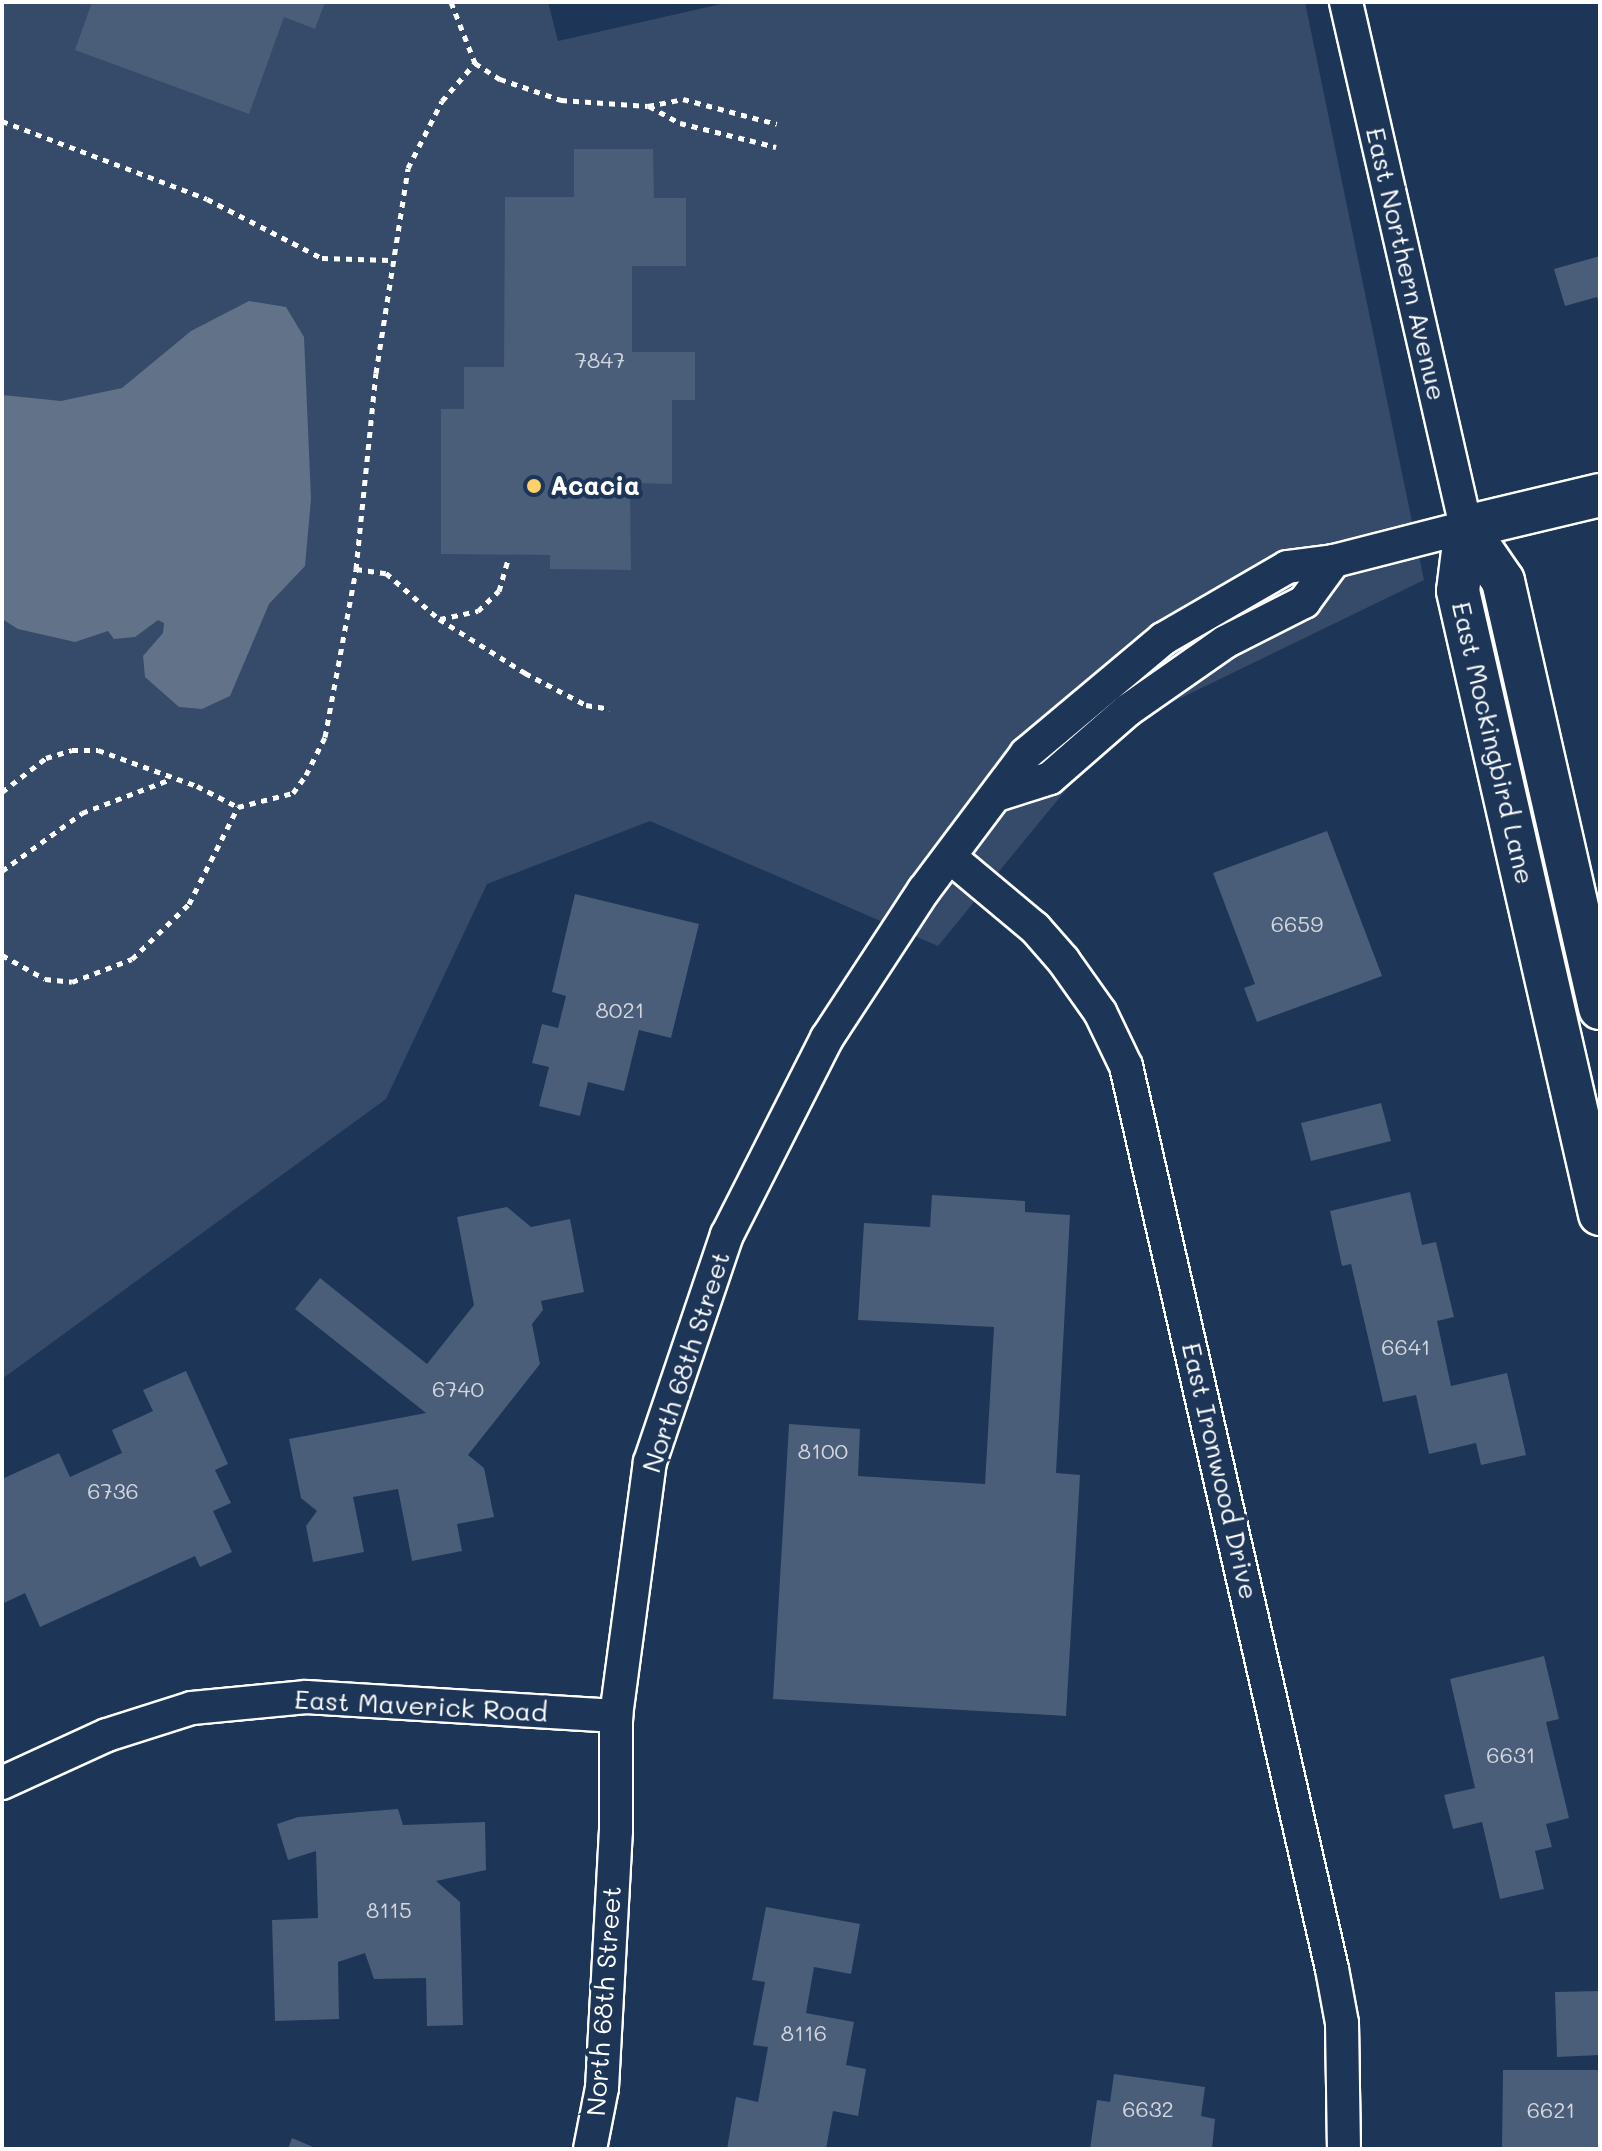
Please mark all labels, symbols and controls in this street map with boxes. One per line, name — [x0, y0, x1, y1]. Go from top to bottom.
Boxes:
street label: East Northern Avenue — [1359, 125, 1453, 403]
house number: 7847 — [575, 347, 625, 373]
place label: Acacia — [550, 470, 640, 502]
marker: Acacia — [525, 477, 543, 495]
street label: East Mockingbird Lane — [1445, 599, 1541, 887]
house number: 6659 — [1271, 911, 1323, 937]
house number: 8021 — [596, 997, 644, 1023]
street label: North 68th Street — [636, 1247, 736, 1477]
house number: 6641 — [1381, 1334, 1431, 1360]
street label: East Ironwood Drive — [1175, 1340, 1265, 1602]
house number: 6740 — [432, 1376, 484, 1402]
house number: 8100 — [798, 1438, 848, 1464]
house number: 6736 — [87, 1478, 139, 1504]
street label: East Maverick Road — [294, 1684, 548, 1728]
house number: 6631 — [1486, 1742, 1536, 1768]
street label: North 68th Street — [580, 1885, 628, 2117]
house number: 8115 — [366, 1897, 412, 1923]
house number: 8116 — [781, 2020, 827, 2046]
house number: 6632 — [1122, 2096, 1174, 2122]
house number: 6621 — [1527, 2097, 1575, 2123]

